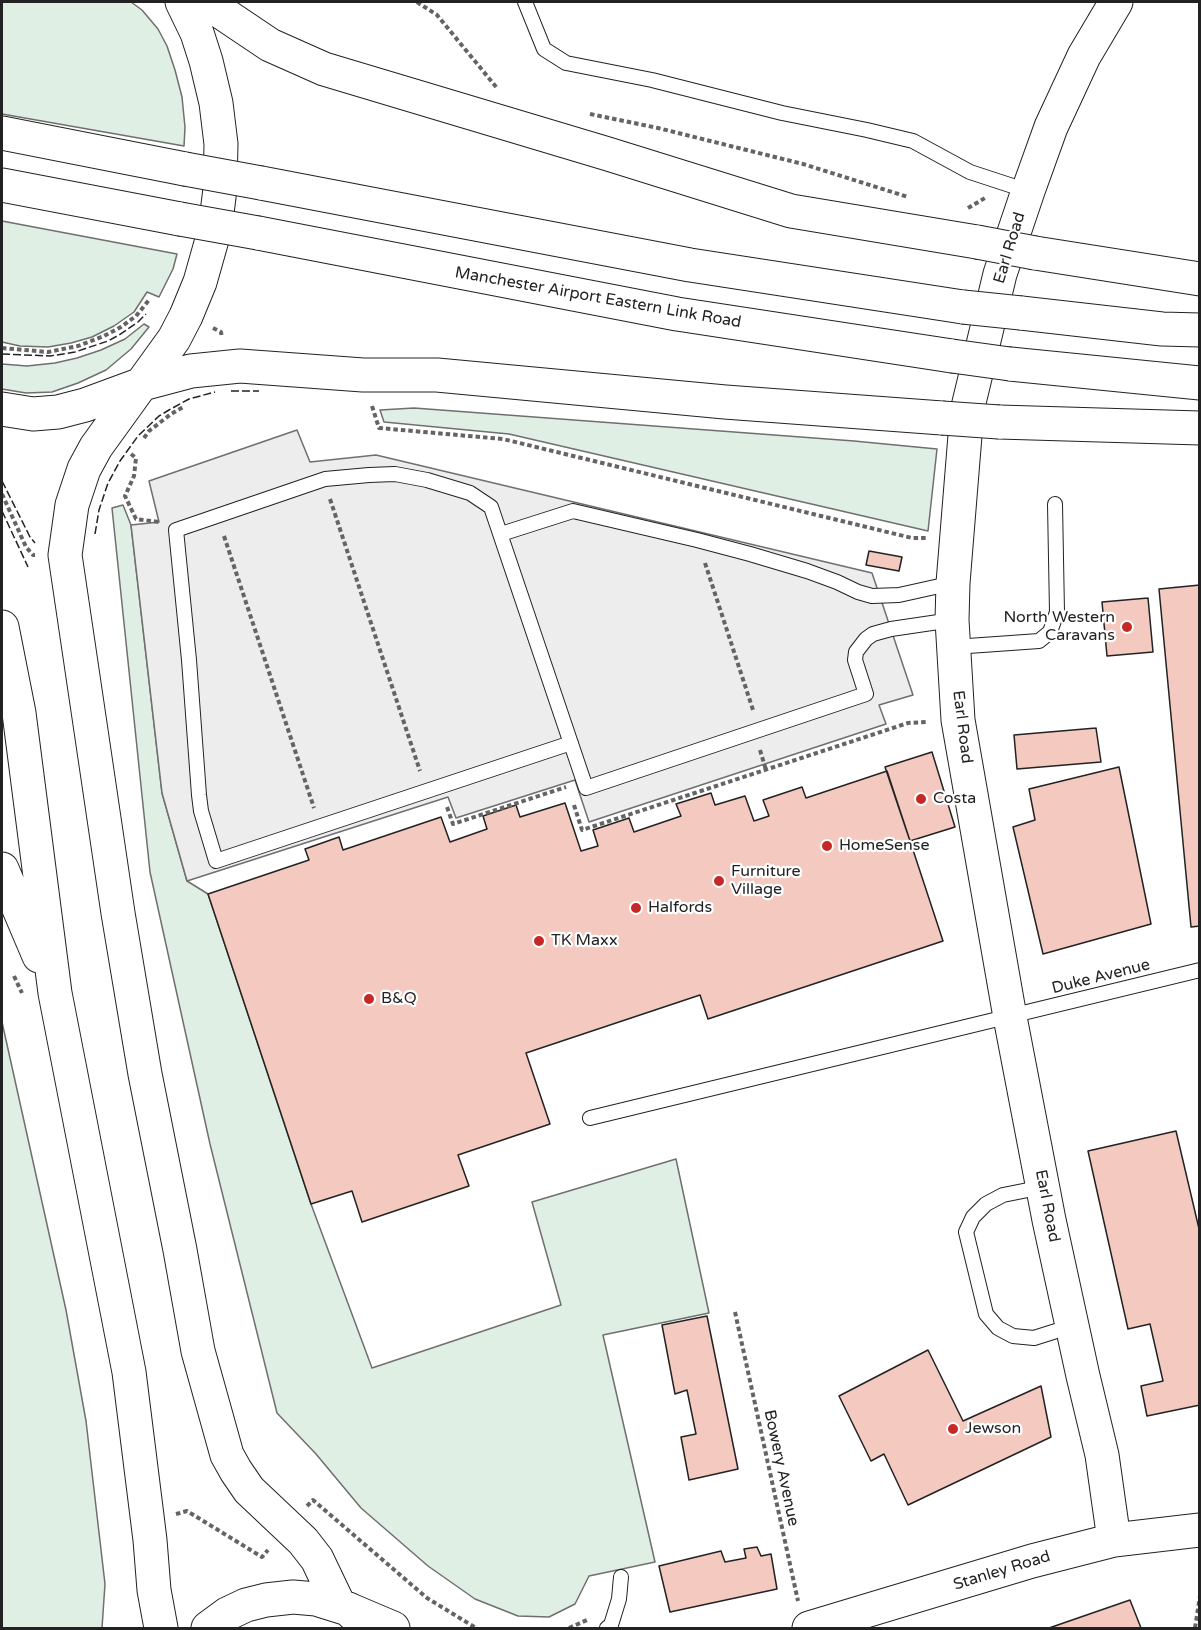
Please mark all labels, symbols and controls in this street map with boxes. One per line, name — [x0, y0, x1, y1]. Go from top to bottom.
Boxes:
street label: Earl Road — [990, 210, 1030, 286]
street label: Manchester Airport Eastern Link Road — [453, 263, 743, 333]
place label: North Western Caravans — [1003, 608, 1115, 646]
marker: North Western Caravans — [1120, 620, 1134, 634]
street label: Earl Road — [948, 689, 976, 765]
place label: Costa — [933, 789, 976, 809]
marker: Costa — [914, 792, 928, 806]
place label: HomeSense — [839, 836, 930, 856]
marker: HomeSense — [820, 839, 834, 853]
place label: Furniture Village — [731, 862, 801, 900]
marker: Furniture Village — [712, 874, 726, 888]
place label: Halfords — [648, 898, 712, 918]
marker: Halfords — [629, 901, 643, 915]
place label: TK Maxx — [551, 931, 618, 951]
marker: TK Maxx — [532, 934, 546, 948]
street label: Duke Avenue — [1050, 956, 1152, 998]
place label: B&Q — [381, 989, 417, 1009]
marker: B&Q — [362, 992, 376, 1006]
street label: Earl Road — [1031, 1168, 1063, 1244]
street label: Bowery Avenue — [759, 1408, 803, 1528]
place label: Jewson — [965, 1419, 1021, 1439]
marker: Jewson — [946, 1422, 960, 1436]
street label: Stanley Road — [951, 1547, 1053, 1595]

